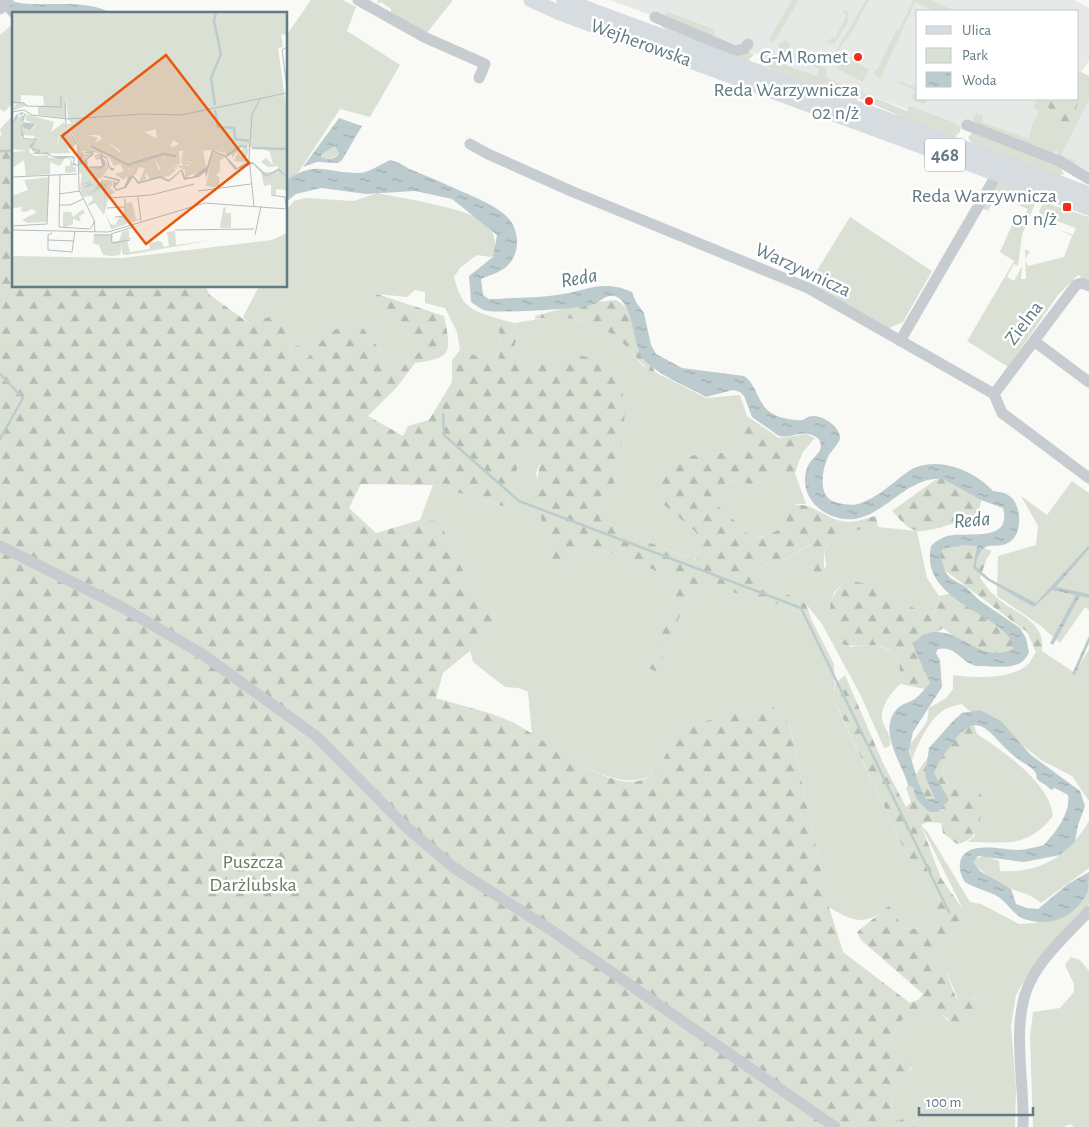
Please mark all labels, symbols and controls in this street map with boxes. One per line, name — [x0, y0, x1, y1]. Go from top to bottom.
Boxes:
legend — [916, 10, 1079, 100]
inset map — [12, 12, 288, 288]
street label: Wejherowska — [588, 15, 694, 71]
text: Ulica — [962, 23, 991, 38]
place label: G-M Romet — [760, 47, 849, 67]
text: Park — [962, 48, 988, 63]
marker: G-M Romet — [852, 51, 864, 63]
text: Woda — [962, 73, 997, 88]
place label: Reda Warzywnicza 02 n/ż — [714, 80, 859, 123]
marker: Reda Warzywnicza 02 n/ż — [863, 95, 875, 107]
road number: 468 — [925, 138, 965, 172]
place label: Reda Warzywnicza 01 n/ż — [912, 186, 1057, 229]
marker: Reda Warzywnicza 01 n/ż — [1061, 201, 1073, 213]
street label: Warzywnicza — [752, 239, 854, 301]
water label: Reda — [559, 264, 599, 292]
street label: Zielna — [1001, 297, 1047, 349]
water label: Reda — [953, 508, 991, 532]
park label: Puszcza Darżlubska — [209, 852, 297, 895]
scale bar — [919, 1084, 1033, 1116]
text: 100 m — [926, 1095, 961, 1110]

